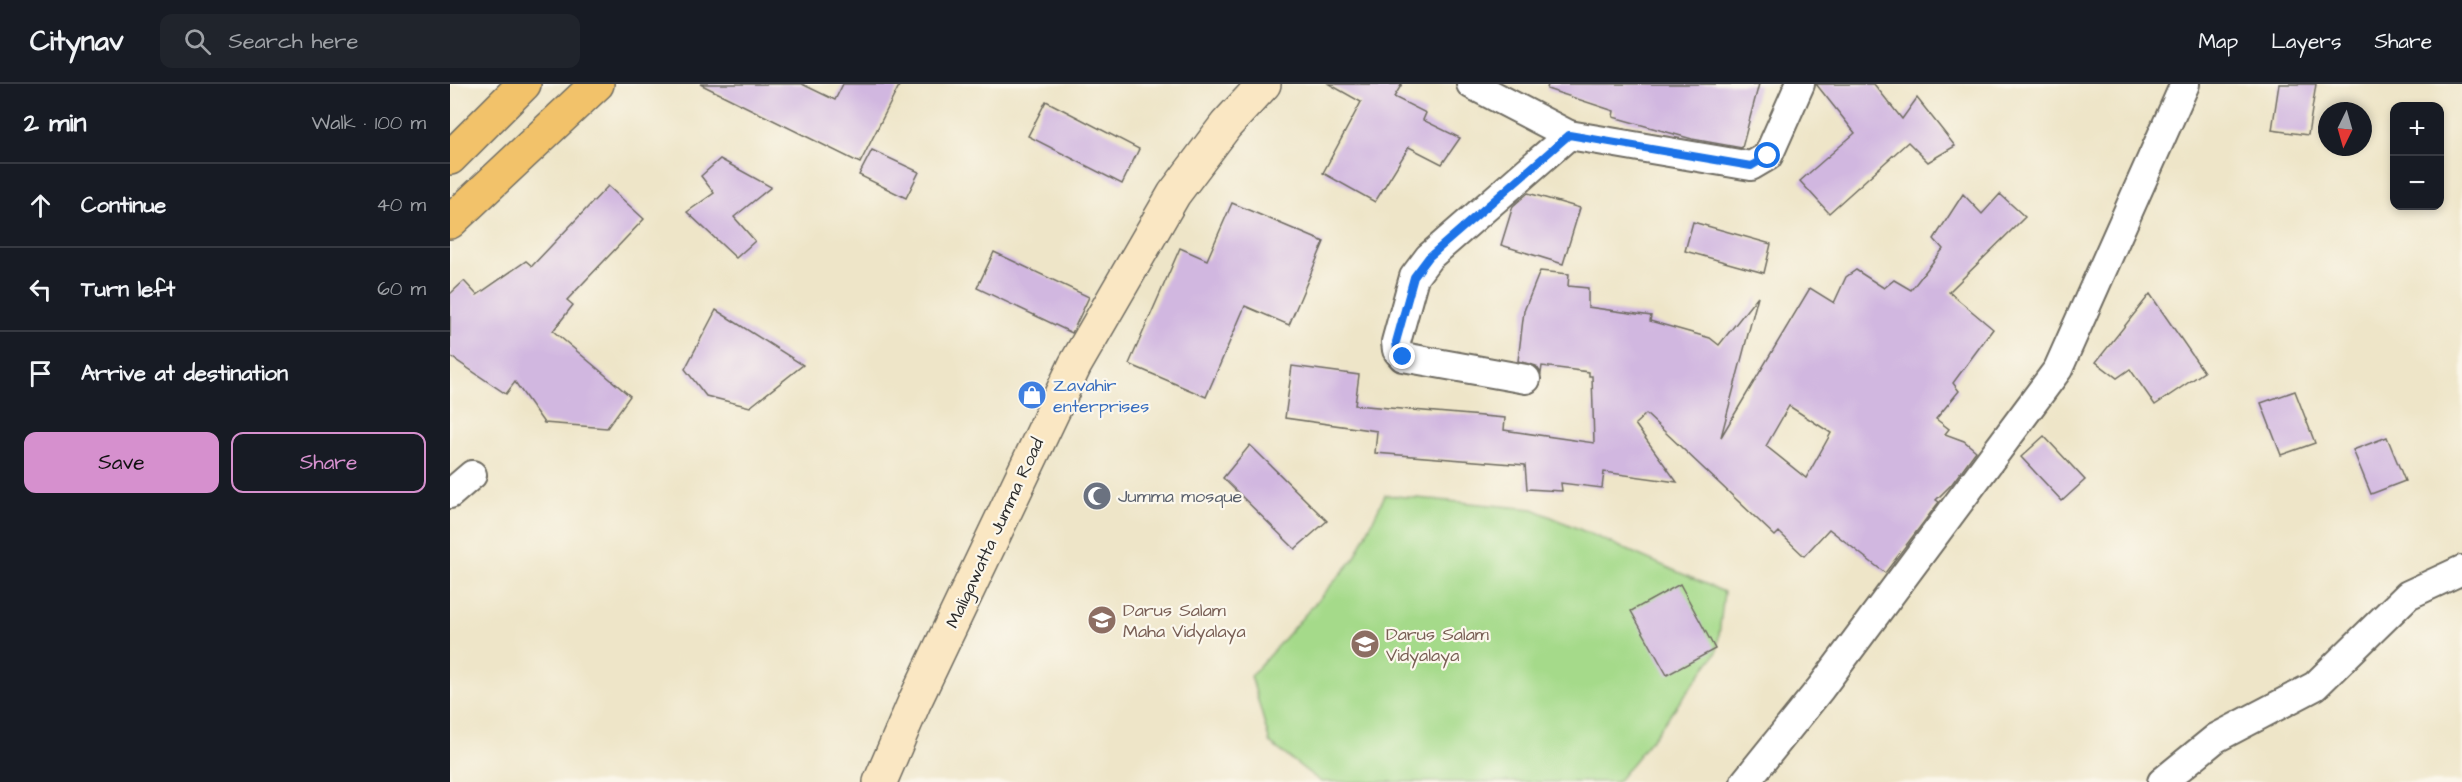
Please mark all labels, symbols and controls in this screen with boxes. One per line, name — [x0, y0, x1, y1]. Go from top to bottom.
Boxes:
search box — [160, 14, 580, 68]
text: Citynav — [30, 22, 124, 61]
icon: search — [181, 25, 214, 58]
text: Search here — [229, 26, 358, 57]
text: Map — [2198, 27, 2238, 56]
text: Layers — [2271, 27, 2341, 56]
text: Share — [2374, 27, 2432, 56]
north arrow — [2318, 102, 2372, 156]
map controls — [2390, 102, 2444, 210]
button: + — [2390, 102, 2444, 156]
text: 2 min — [24, 105, 86, 141]
text: Walk · 100 m — [311, 109, 426, 137]
route start — [1754, 142, 1780, 168]
button: − — [2390, 156, 2444, 210]
icon: ahead — [24, 189, 57, 222]
text: Continue — [81, 190, 166, 221]
text: 40 m — [376, 191, 426, 219]
icon: left — [24, 273, 57, 306]
text: Turn left — [81, 274, 175, 305]
text: 60 m — [377, 275, 426, 303]
route end — [1389, 343, 1415, 369]
icon: arrive — [24, 357, 57, 390]
text: Arrive at destination — [81, 358, 288, 389]
place label: Zavahir enterprises — [1053, 373, 1149, 419]
shop icon: Zavahir enterprises — [1016, 379, 1048, 411]
button: Save — [24, 432, 219, 493]
button: Share — [231, 432, 426, 493]
street label: Maligawatta Jumma Road — [940, 434, 1051, 633]
mosque icon: Jumma mosque — [1081, 480, 1113, 512]
place label: Jumma mosque — [1118, 484, 1243, 509]
place label: Darus Salam Maha Vidyalaya — [1123, 598, 1246, 645]
school or university icon: Darus Salam Maha Vidyalaya — [1086, 604, 1118, 636]
place label: Darus Salam Vidyalaya — [1386, 622, 1489, 669]
school or university icon: Darus Salam Vidyalaya — [1349, 628, 1381, 660]

